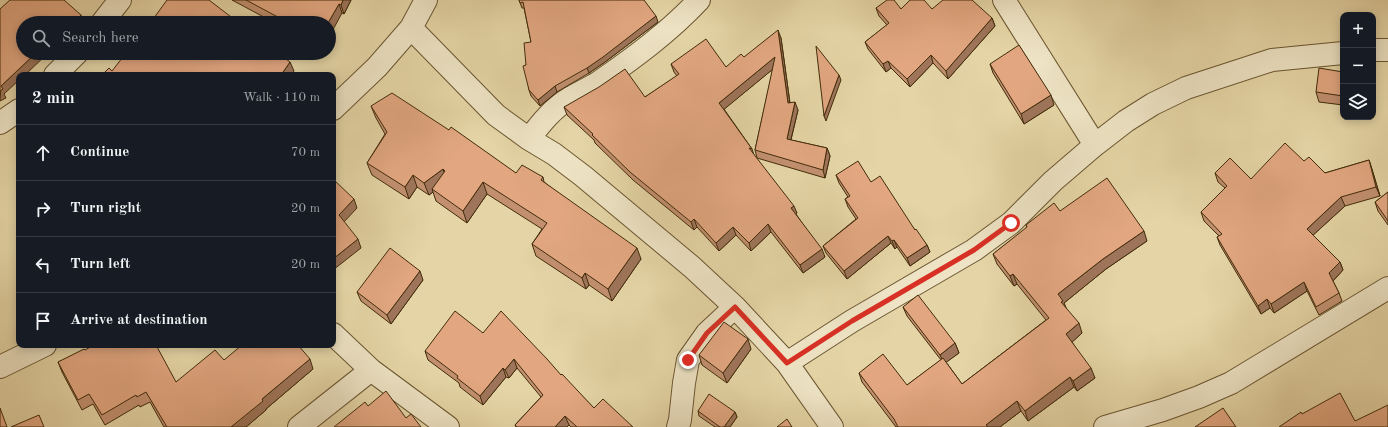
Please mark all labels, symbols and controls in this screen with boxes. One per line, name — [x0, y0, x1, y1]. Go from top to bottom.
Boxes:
map controls — [1340, 12, 1376, 120]
button: + — [1340, 12, 1376, 48]
search box — [16, 16, 336, 60]
icon: search — [30, 27, 52, 49]
text: Search here — [62, 31, 139, 46]
button: − — [1340, 48, 1376, 84]
button: layers — [1340, 84, 1376, 120]
text: 2 min — [32, 90, 75, 107]
text: Walk · 110 m — [243, 91, 320, 104]
icon: ahead — [32, 142, 54, 164]
text: Continue — [70, 145, 129, 160]
text: 70 m — [291, 146, 320, 159]
icon: right — [32, 198, 54, 220]
text: Turn right — [70, 201, 141, 216]
text: 20 m — [291, 202, 320, 215]
route start — [1002, 214, 1020, 232]
icon: left — [32, 254, 54, 276]
text: Turn left — [70, 257, 130, 272]
text: 20 m — [291, 258, 320, 271]
icon: arrive — [32, 310, 54, 332]
text: Arrive at destination — [70, 313, 208, 328]
route end — [679, 351, 697, 369]

